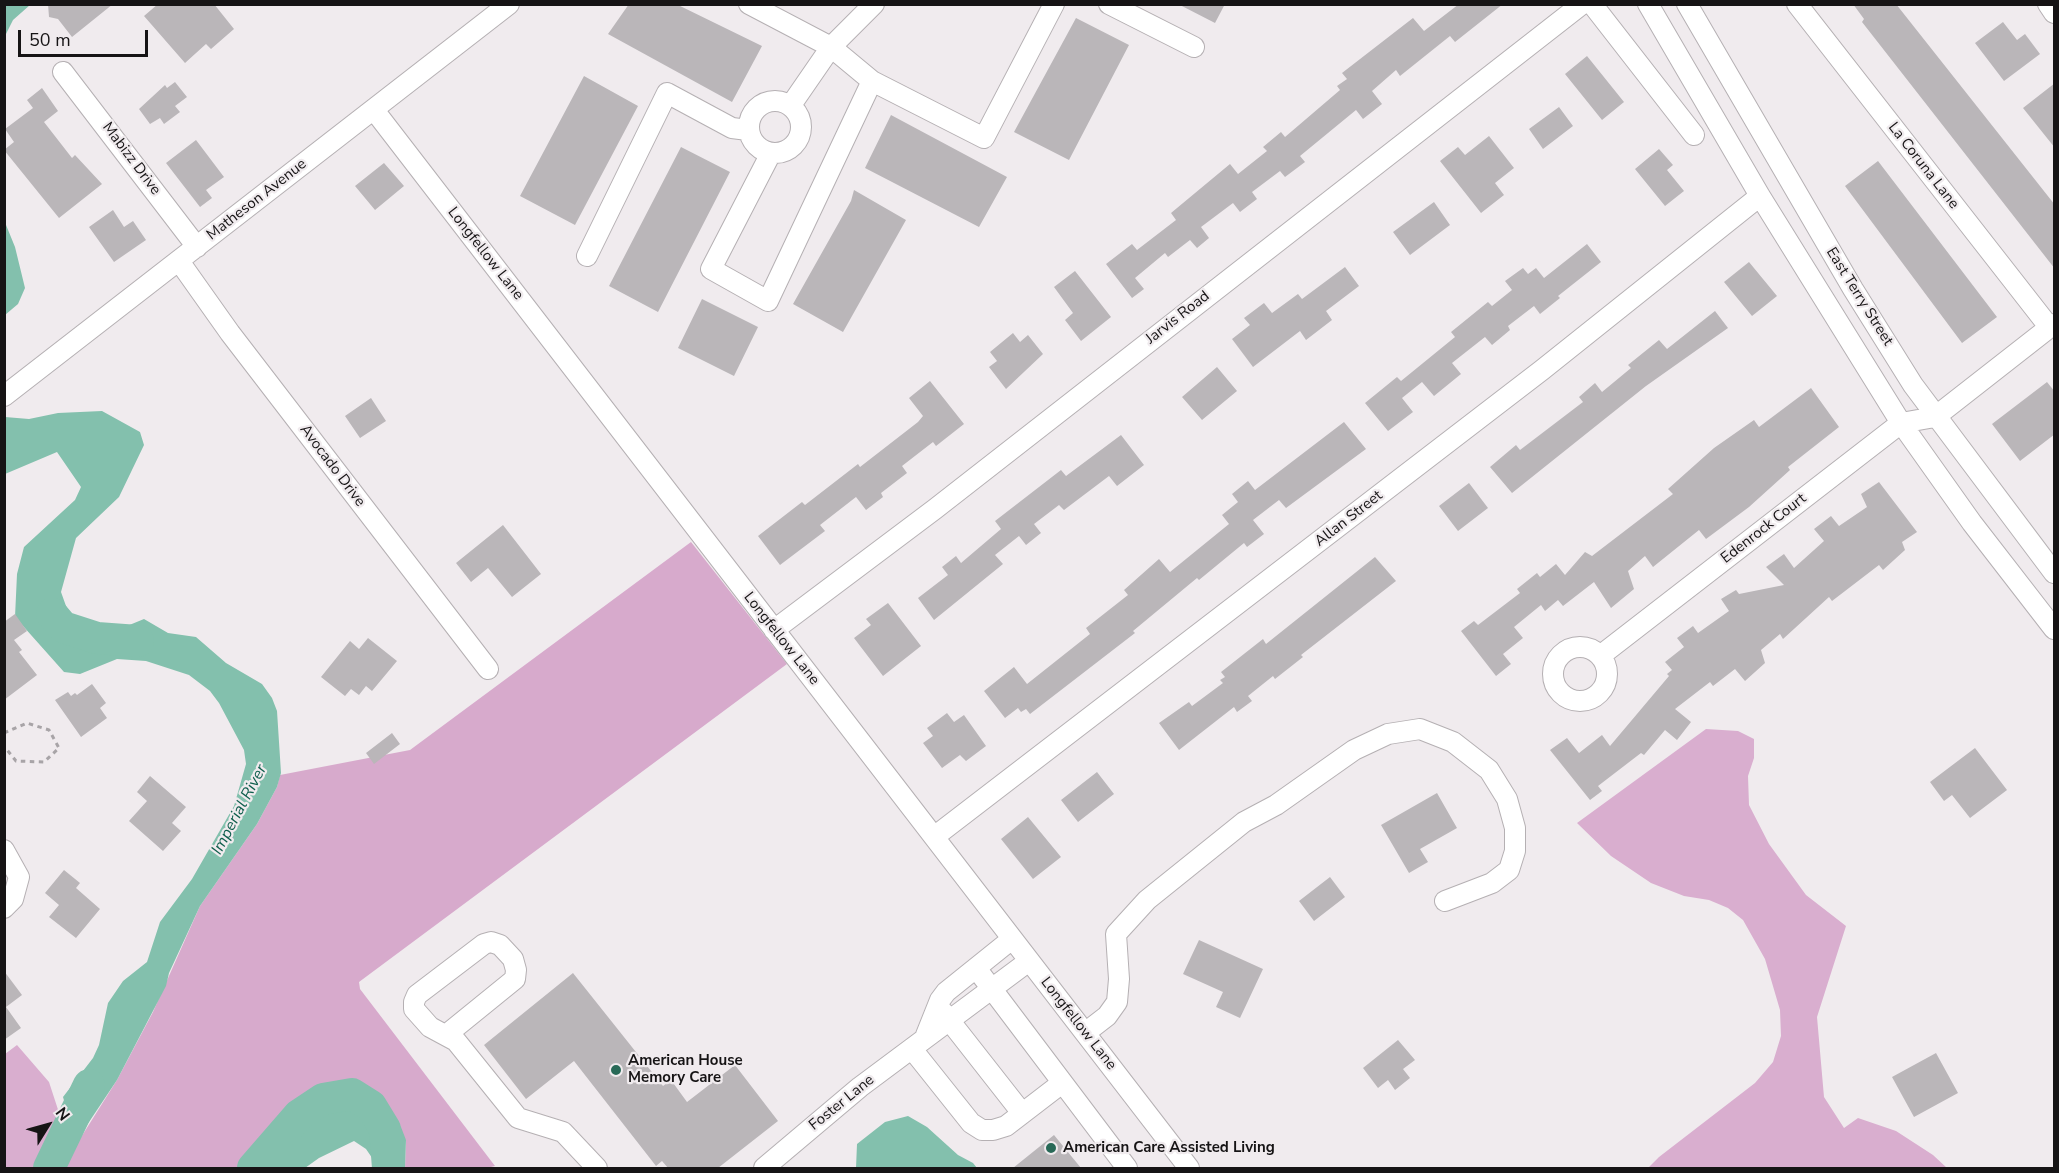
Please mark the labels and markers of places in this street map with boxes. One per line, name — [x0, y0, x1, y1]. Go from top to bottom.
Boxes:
place label: American House Memory Care — [628, 1052, 743, 1087]
marker: American House Memory Care — [609, 1063, 623, 1077]
place label: American Care Assisted Living — [1063, 1139, 1275, 1157]
marker: American Care Assisted Living — [1044, 1141, 1058, 1155]

